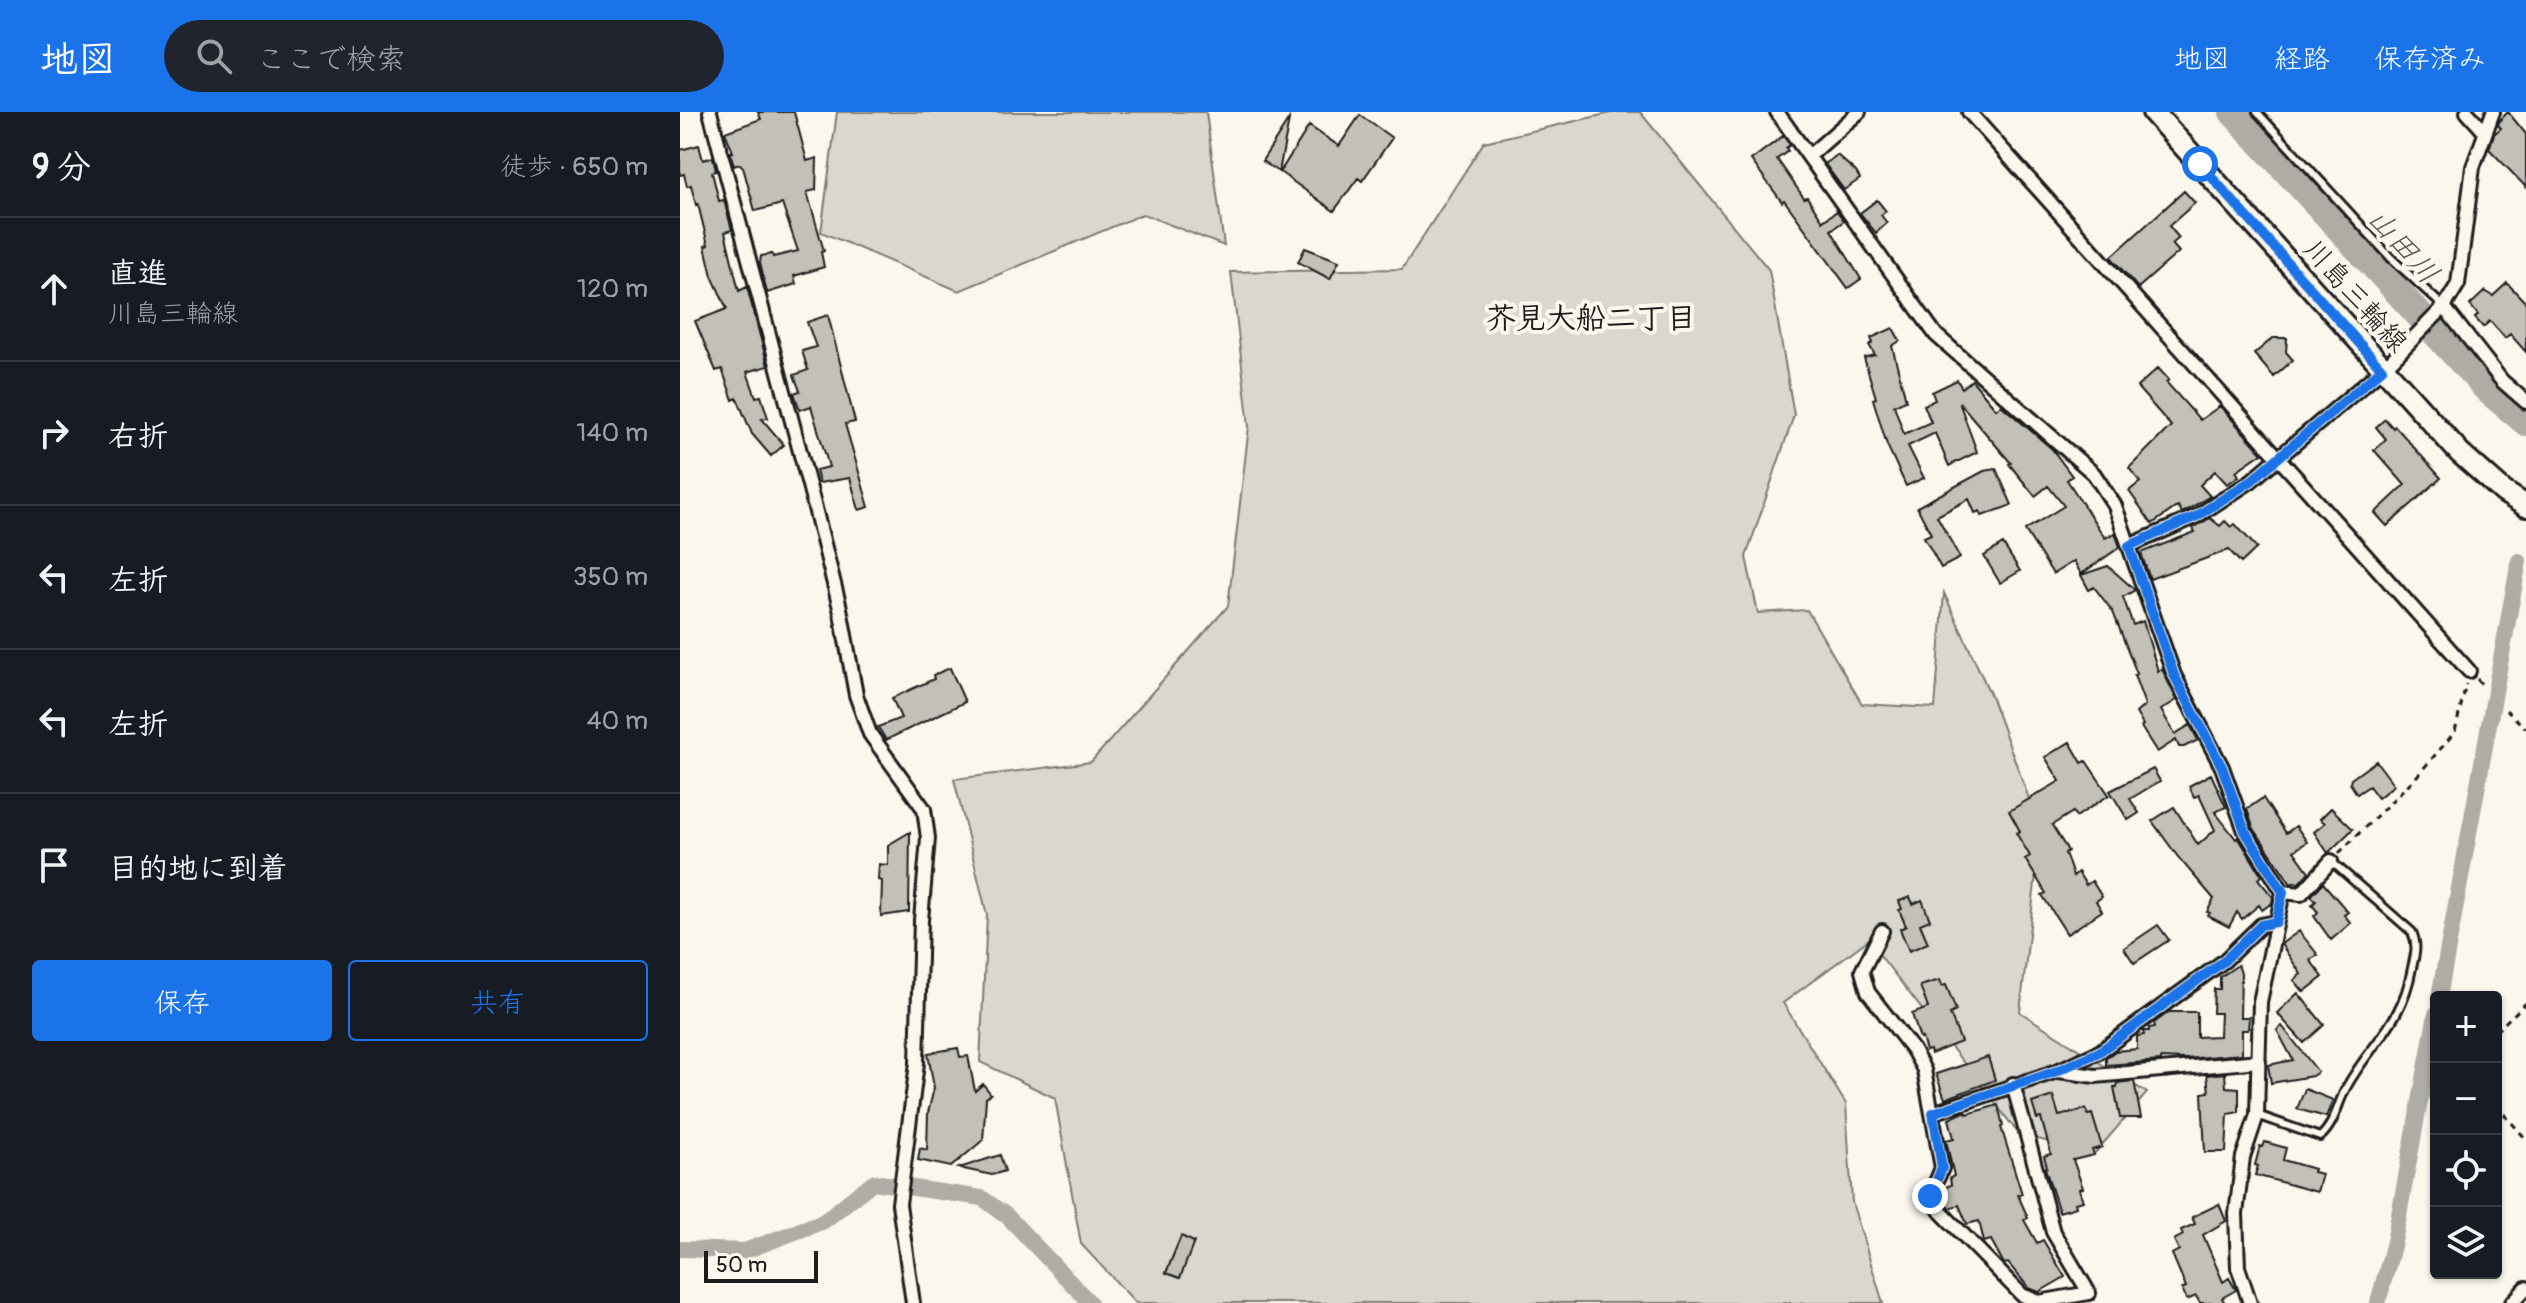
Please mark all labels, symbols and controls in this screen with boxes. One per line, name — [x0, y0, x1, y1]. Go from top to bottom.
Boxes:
search box — [164, 20, 724, 92]
icon: search — [192, 34, 236, 78]
text: 地図 — [40, 36, 116, 84]
text: ここで検索 — [256, 41, 406, 78]
text: 地図 — [2174, 42, 2230, 77]
text: 経路 — [2274, 42, 2330, 77]
text: 保存済み — [2374, 42, 2486, 77]
text: 9 分 — [32, 146, 91, 189]
route start — [2182, 146, 2218, 182]
text: 徒歩 · 650 m — [501, 151, 648, 183]
water label: 山田川 — [2359, 200, 2447, 292]
street label: 川島三輪線 — [2295, 232, 2415, 360]
text: 直進 — [108, 255, 168, 292]
icon: ahead — [32, 267, 76, 311]
text: 120 m — [577, 273, 648, 305]
text: 川島三輪線 — [108, 298, 238, 330]
district label: 芥見大船二丁目 — [1486, 300, 1696, 337]
icon: right — [32, 411, 76, 455]
text: 140 m — [576, 417, 648, 449]
text: 右折 — [108, 418, 168, 455]
icon: left — [32, 555, 76, 599]
text: 350 m — [573, 561, 648, 593]
text: 左折 — [108, 562, 168, 599]
icon: left — [32, 699, 76, 743]
text: 40 m — [586, 705, 648, 737]
text: 左折 — [108, 706, 168, 743]
icon: arrive — [32, 843, 76, 887]
text: 目的地に到着 — [108, 850, 288, 887]
button: 保存 — [32, 960, 332, 1041]
button: 共有 — [348, 960, 648, 1041]
map controls — [2430, 991, 2502, 1279]
button: + — [2430, 991, 2502, 1063]
button: − — [2430, 1063, 2502, 1135]
button: locate — [2430, 1135, 2502, 1207]
route end — [1912, 1178, 1948, 1214]
button: layers — [2430, 1207, 2502, 1279]
scale bar — [704, 1247, 818, 1283]
text: 50 m — [716, 1251, 767, 1279]

